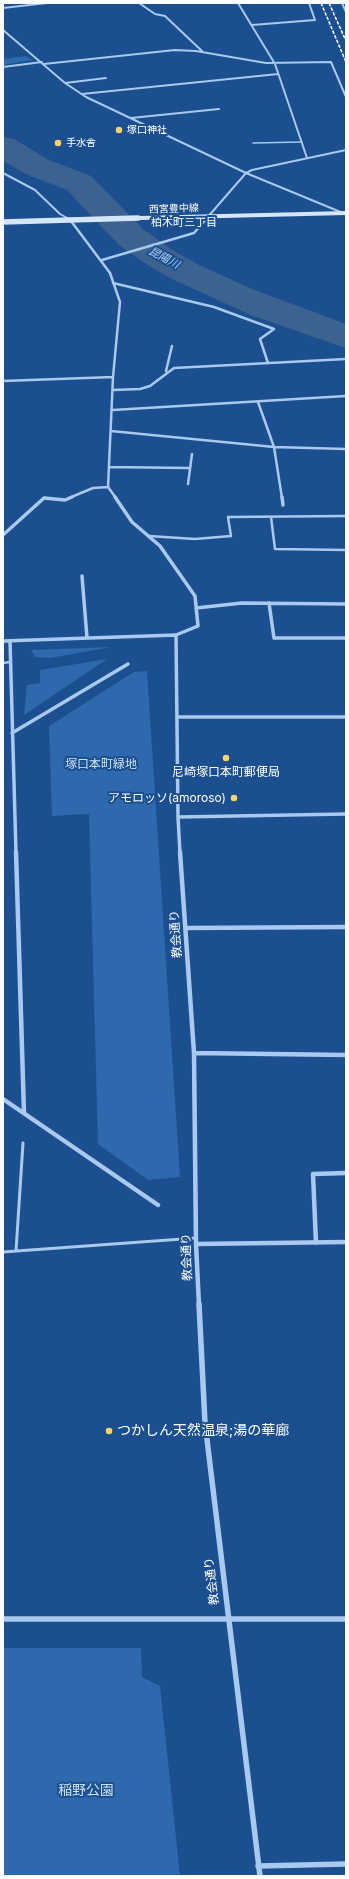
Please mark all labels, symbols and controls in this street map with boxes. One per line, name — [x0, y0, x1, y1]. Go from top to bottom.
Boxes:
place label: 塚口神社 — [127, 124, 167, 136]
marker: 塚口神社 — [114, 125, 124, 135]
place label: 手水舎 — [66, 137, 96, 149]
marker: 手水舎 — [53, 138, 63, 148]
street label: 西宮豊中線 — [149, 202, 199, 216]
district label: 柏木町三丁目 — [151, 216, 217, 230]
water label: 昆陽川 — [146, 244, 182, 272]
marker: 尼崎塚口本町郵便局 — [221, 753, 231, 763]
park label: 塚口本町緑地 — [65, 757, 137, 771]
place label: 尼崎塚口本町郵便局 — [172, 765, 280, 779]
place label: アモロッソ(amoroso) — [108, 791, 226, 805]
marker: アモロッソ(amoroso) — [229, 793, 239, 803]
street label: 教会通り — [167, 910, 185, 958]
street label: 教会通り — [179, 1233, 195, 1281]
place label: つかしん天然温泉;湯の華廊 — [117, 1423, 289, 1439]
marker: つかしん天然温泉;湯の華廊 — [104, 1426, 114, 1436]
street label: 教会通り — [202, 1556, 222, 1606]
park label: 稲野公園 — [58, 1783, 114, 1799]

